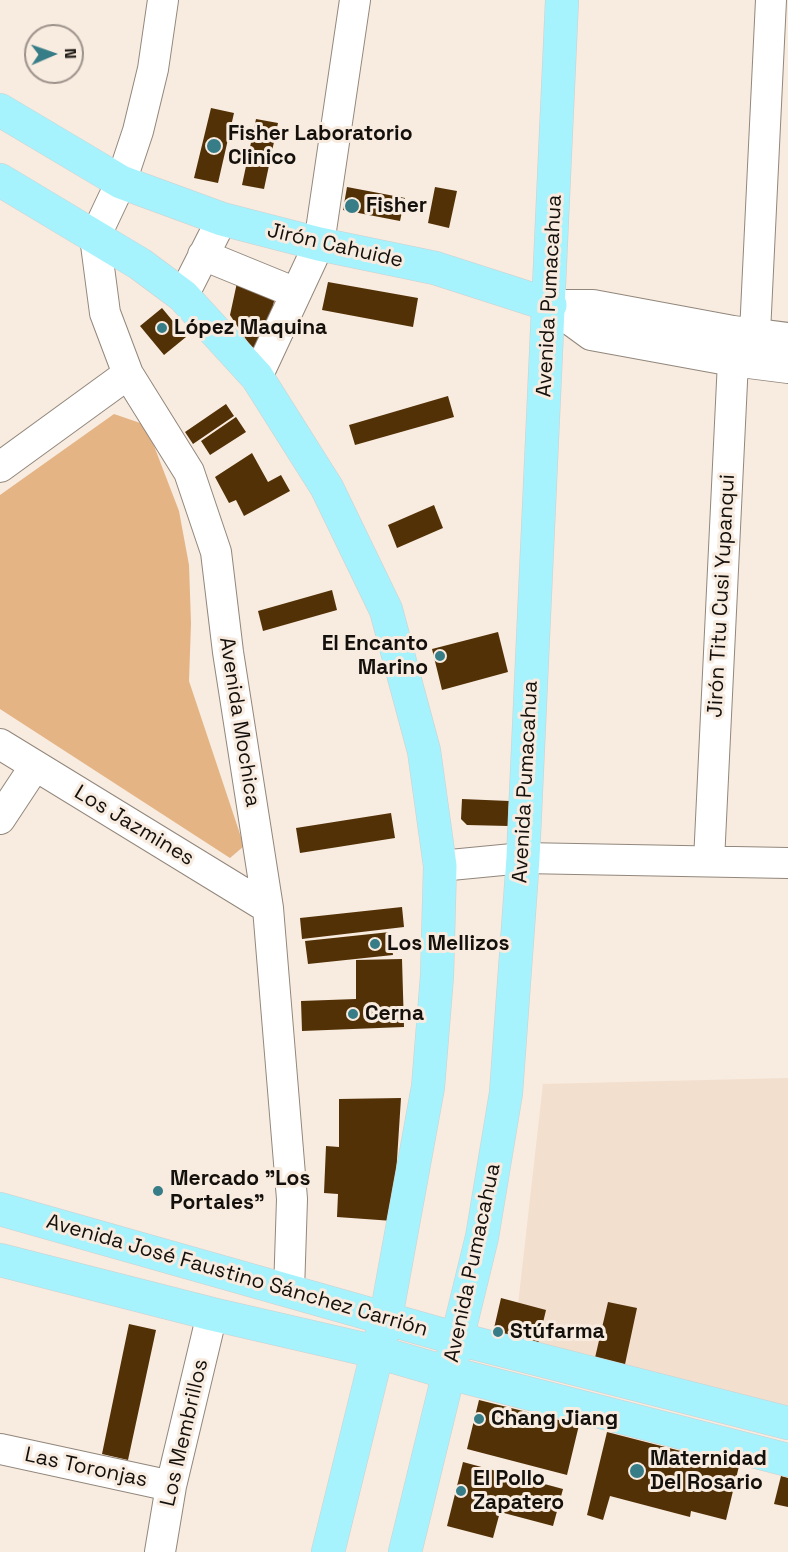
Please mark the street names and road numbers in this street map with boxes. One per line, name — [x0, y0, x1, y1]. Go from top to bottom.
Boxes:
street label: Avenida Pumacahua — [532, 194, 568, 398]
street label: Jirón Cahuide — [265, 218, 405, 274]
street label: Jirón Titu Cusi Yupanqui — [703, 474, 741, 718]
street label: Avenida Mochica — [213, 635, 265, 809]
street label: Avenida Pumacahua — [508, 680, 544, 884]
street label: Los Jazmines — [69, 780, 199, 872]
street label: Avenida Pumacahua — [440, 1161, 506, 1365]
street label: Avenida José Faustino Sánchez Carrión — [43, 1209, 431, 1343]
street label: Los Membrillos — [156, 1357, 214, 1509]
street label: Las Toronjas — [22, 1443, 150, 1493]

